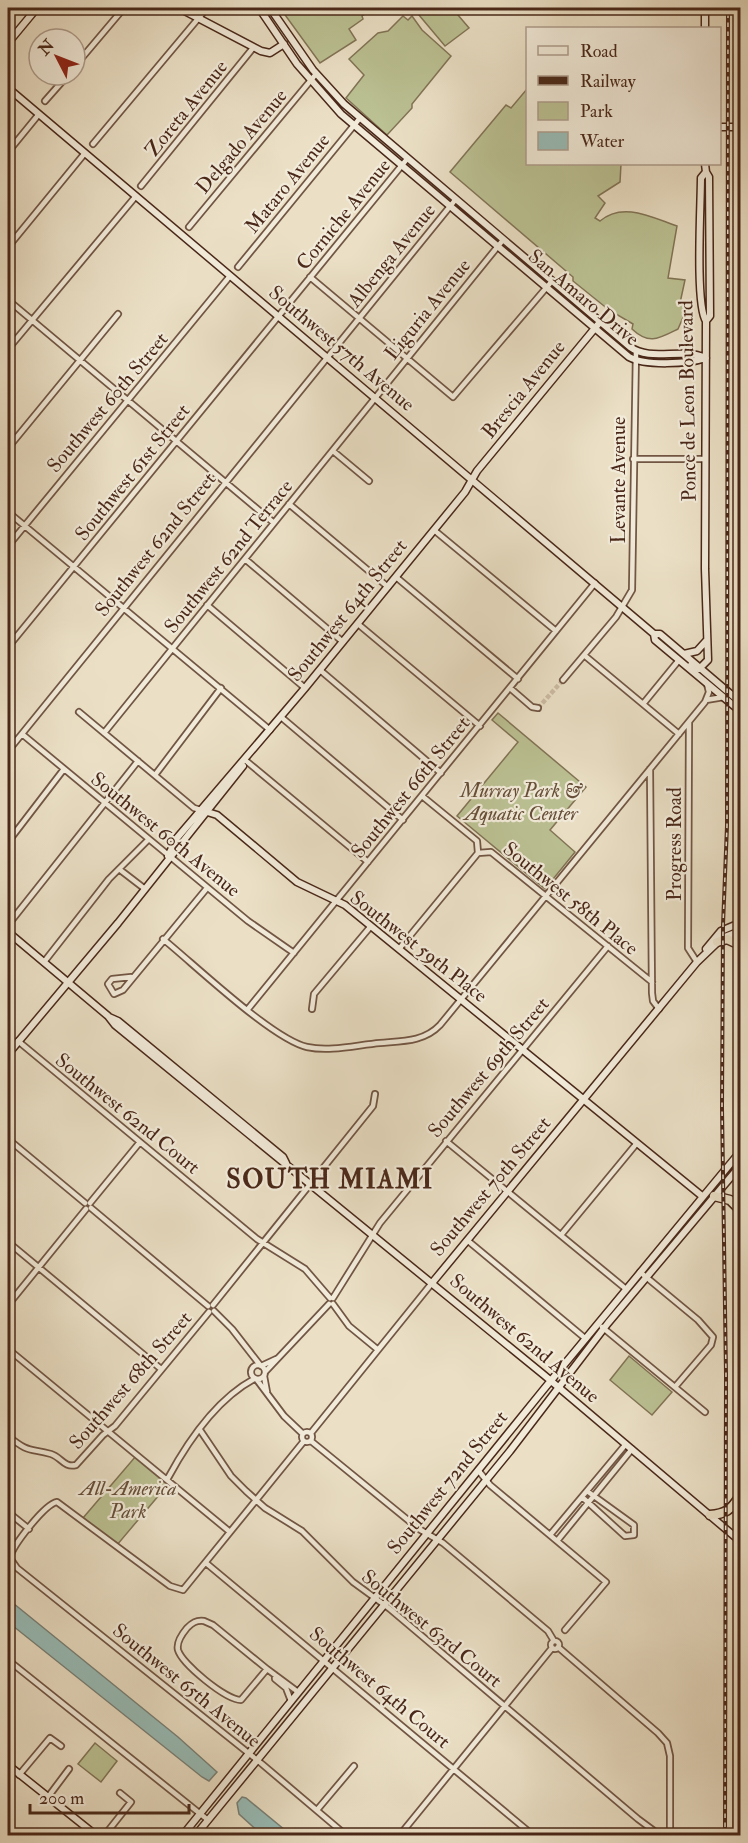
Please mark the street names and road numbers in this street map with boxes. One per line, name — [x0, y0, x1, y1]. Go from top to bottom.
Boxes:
street label: Zoreta Avenue — [140, 55, 233, 162]
street label: Delgado Avenue — [190, 84, 293, 199]
street label: Mataro Avenue — [240, 128, 335, 238]
street label: Corniche Avenue — [291, 153, 396, 275]
street label: Albenga Avenue — [341, 198, 441, 313]
street label: San Amaro Drive — [523, 244, 644, 351]
street label: Liguria Avenue — [379, 254, 476, 365]
street label: Southwest 57th Avenue — [264, 280, 420, 417]
street label: Ponce de Leon Boulevard — [673, 300, 702, 502]
street label: Southwest 60th Street — [41, 327, 174, 478]
street label: Brescia Avenue — [476, 335, 571, 444]
street label: Southwest 61st Street — [70, 398, 196, 546]
street label: Levante Avenue — [606, 417, 631, 543]
street label: Southwest 62nd Street — [89, 467, 222, 622]
street label: Southwest 62nd Terrace — [159, 474, 298, 638]
street label: Southwest 64th Street — [282, 534, 413, 687]
street label: Southwest 66th Street — [345, 711, 476, 863]
street label: Southwest 60th Avenue — [86, 766, 246, 902]
street label: Progress Road — [662, 787, 687, 901]
street label: Southwest 58th Place — [498, 836, 643, 961]
street label: Southwest 59th Place — [345, 885, 492, 1008]
street label: Southwest 69th Street — [422, 992, 555, 1143]
street label: Southwest 62nd Court — [50, 1047, 205, 1180]
street label: Southwest 70th Street — [425, 1111, 556, 1261]
street label: Southwest 62nd Avenue — [445, 1268, 605, 1408]
street label: Southwest 68th Street — [64, 1306, 197, 1454]
street label: Southwest 72nd Street — [382, 1405, 513, 1559]
street label: Southwest 63rd Court — [356, 1564, 507, 1693]
street label: Southwest 65th Avenue — [107, 1618, 266, 1753]
street label: Southwest 64th Court — [304, 1621, 456, 1754]

